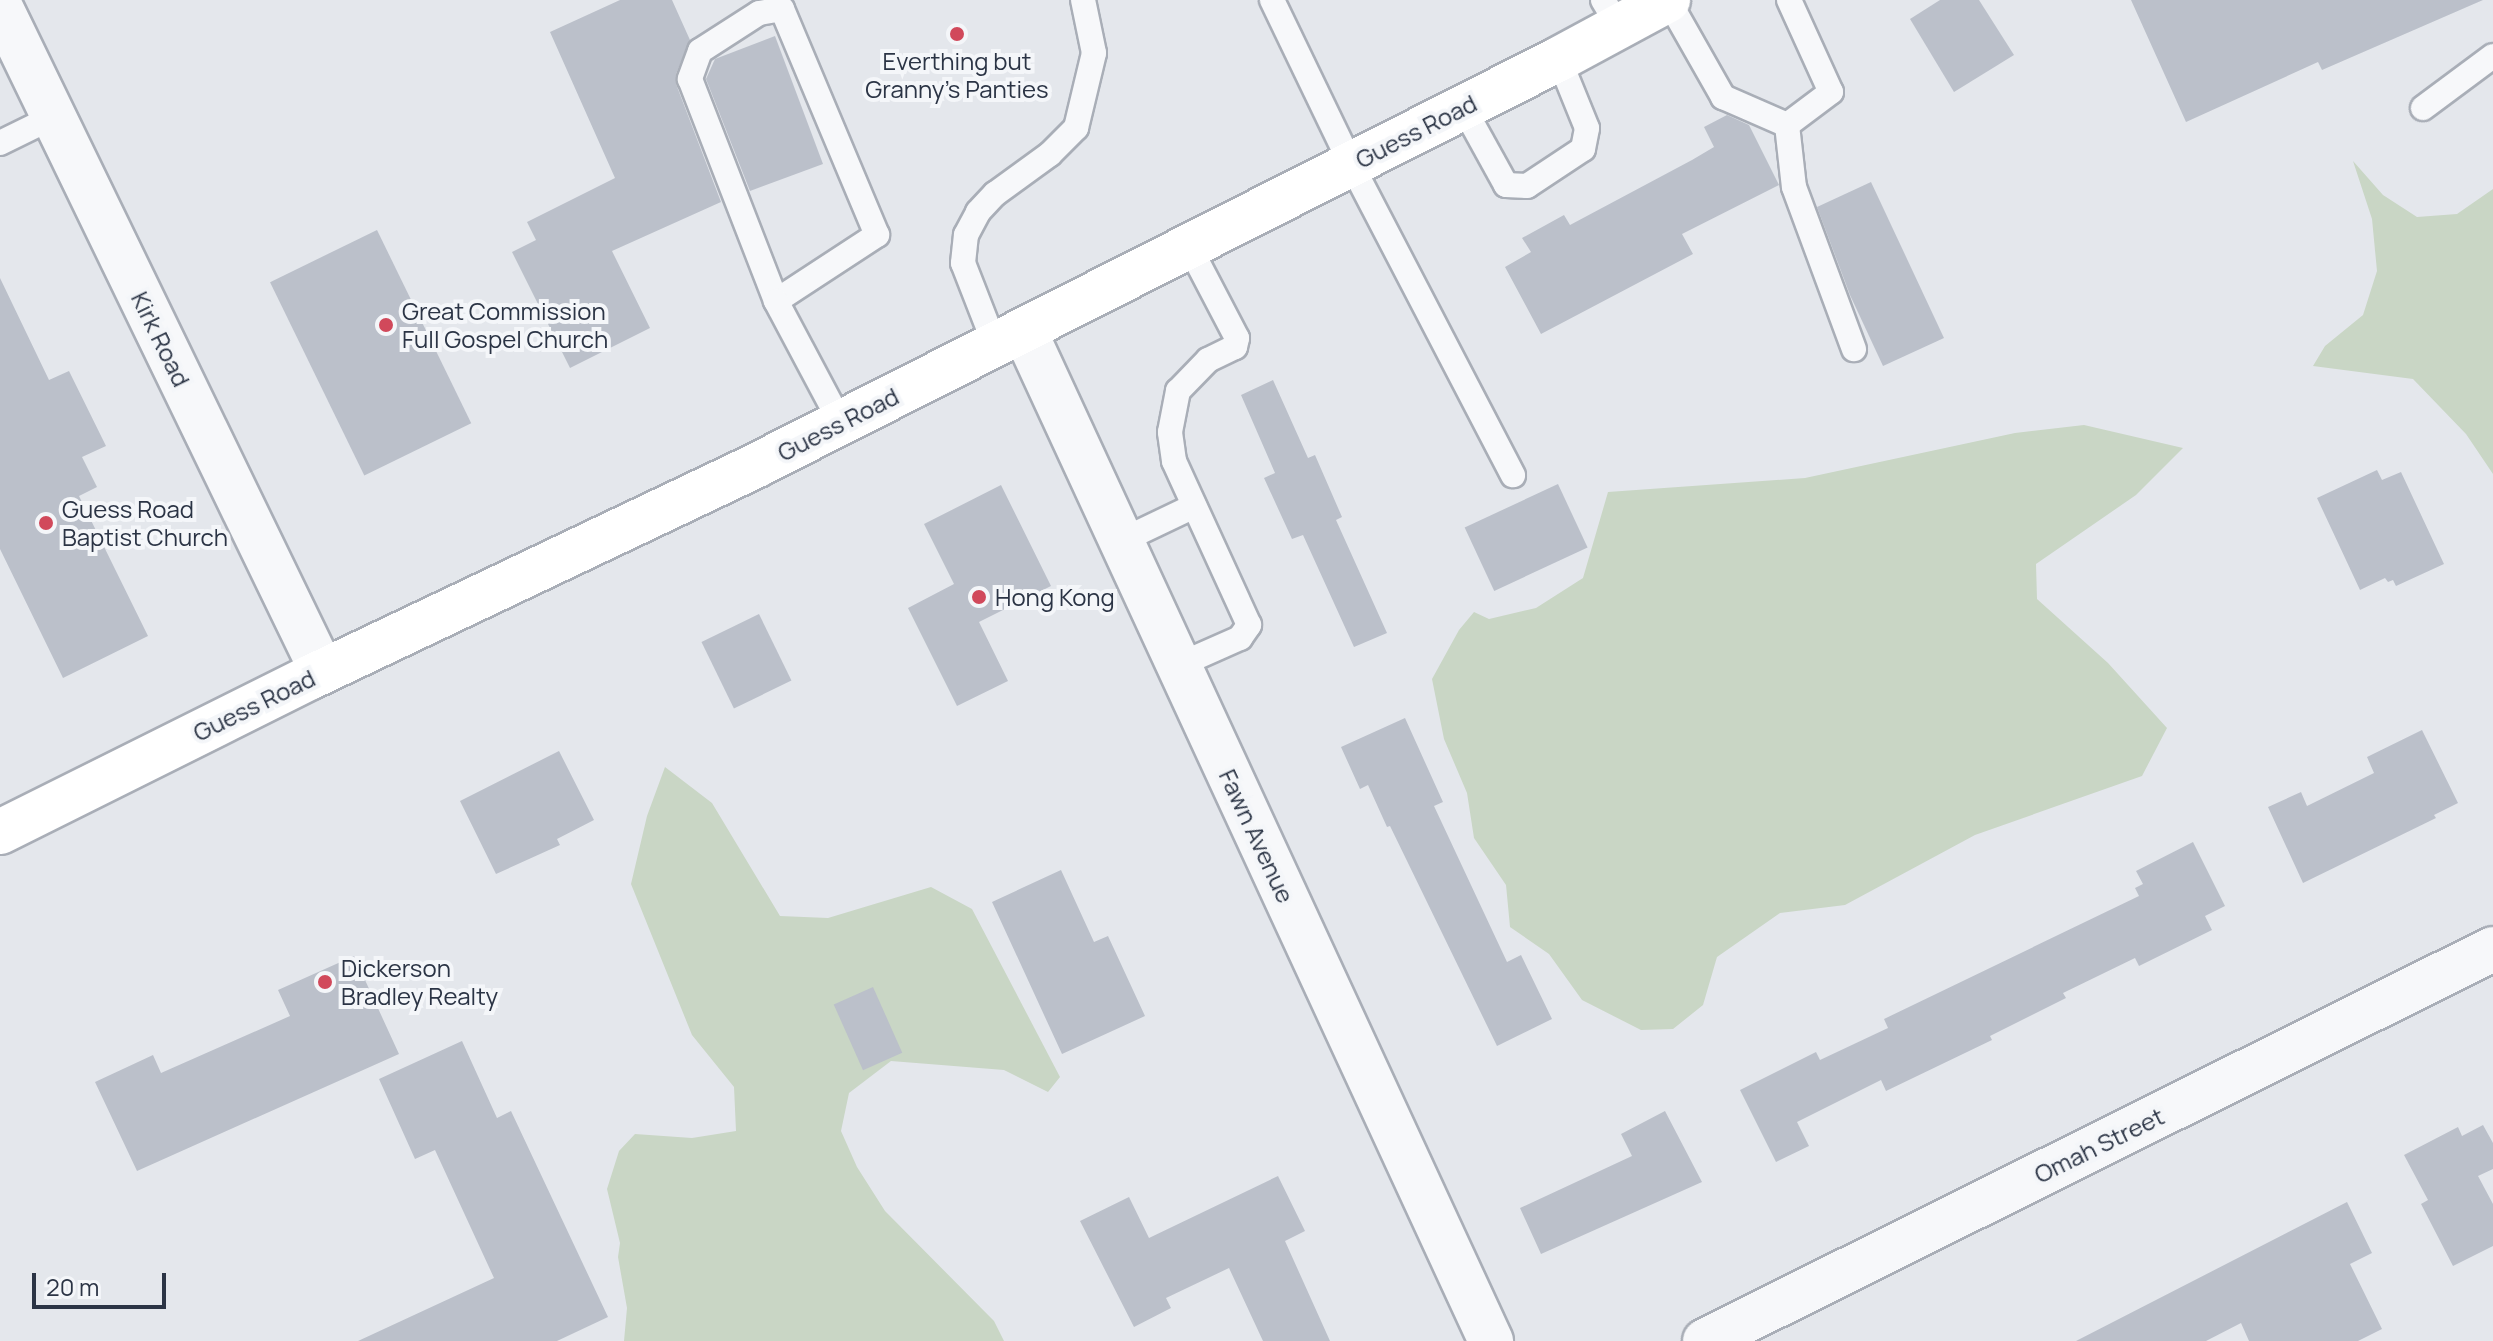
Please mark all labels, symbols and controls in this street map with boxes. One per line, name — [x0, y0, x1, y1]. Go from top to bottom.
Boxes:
marker: Everthing but Granny's Panties — [948, 25, 966, 43]
place label: Everthing but Granny's Panties — [865, 47, 1049, 103]
street label: Guess Road — [1351, 88, 1481, 174]
street label: Kirk Road — [126, 287, 196, 391]
place label: Great Commission Full Gospel Church — [402, 297, 608, 353]
marker: Great Commission Full Gospel Church — [377, 316, 395, 334]
street label: Guess Road — [773, 381, 903, 467]
place label: Guess Road Baptist Church — [62, 495, 228, 551]
marker: Guess Road Baptist Church — [37, 514, 55, 532]
place label: Hong Kong — [995, 583, 1115, 611]
marker: Hong Kong — [970, 588, 988, 606]
street label: Guess Road — [188, 663, 320, 747]
street label: Fawn Avenue — [1214, 765, 1300, 907]
place label: Dickerson Bradley Realty — [341, 954, 498, 1010]
marker: Dickerson Bradley Realty — [316, 973, 334, 991]
street label: Omah Street — [2030, 1101, 2168, 1189]
scale bar — [36, 1257, 170, 1307]
text: 20 m — [46, 1270, 99, 1303]

